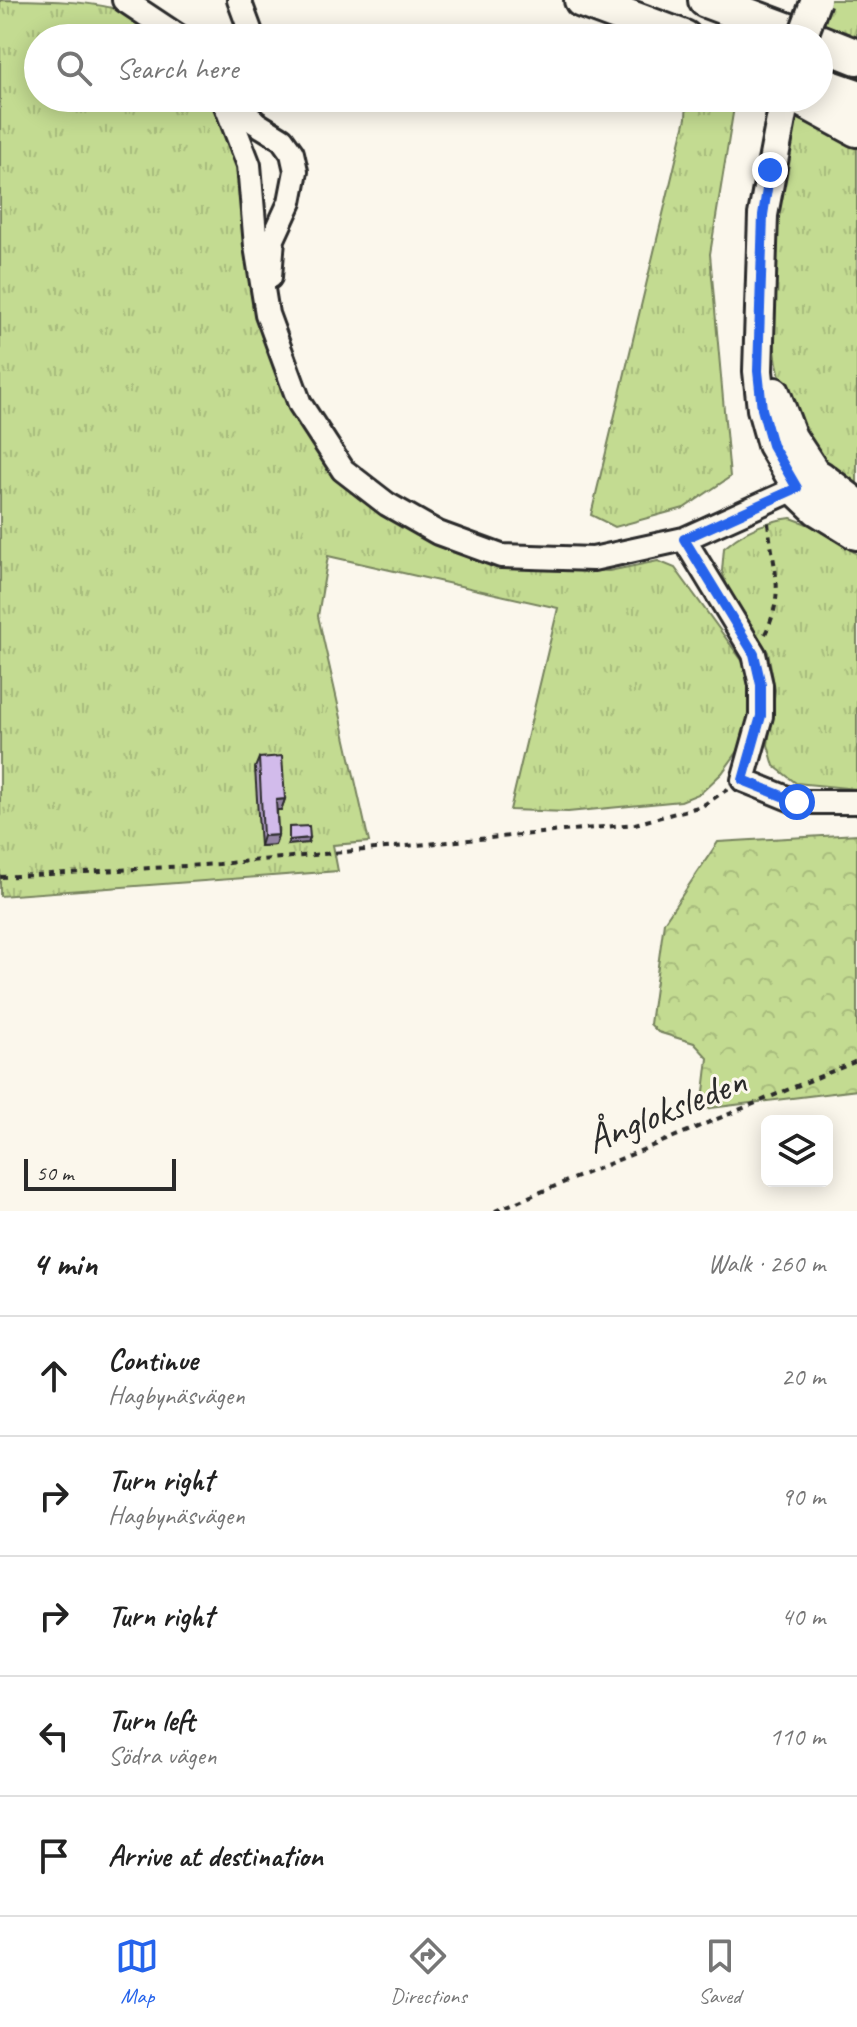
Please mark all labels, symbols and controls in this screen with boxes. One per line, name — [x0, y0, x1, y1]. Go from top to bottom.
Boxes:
search box — [24, 24, 833, 112]
icon: search — [52, 46, 96, 90]
text: Search here — [116, 49, 238, 87]
route end — [752, 152, 788, 188]
route start — [779, 784, 815, 820]
street label: Ångloksleden — [579, 1055, 754, 1165]
map controls — [761, 1115, 833, 1187]
button: layers — [761, 1115, 833, 1187]
scale bar — [24, 1155, 176, 1191]
text: 50 m — [36, 1159, 73, 1187]
text: 4 min — [32, 1242, 97, 1285]
text: Walk · 260 m — [708, 1247, 825, 1280]
text: Continue — [108, 1341, 198, 1379]
icon: ahead — [32, 1354, 76, 1398]
text: 20 m — [781, 1360, 825, 1393]
text: Hagbynäsvägen — [108, 1379, 245, 1412]
text: Turn right — [108, 1461, 213, 1499]
icon: right — [32, 1474, 76, 1518]
text: 90 m — [781, 1480, 825, 1513]
text: Hagbynäsvägen — [108, 1499, 245, 1532]
icon: right — [32, 1594, 76, 1638]
text: Turn right — [108, 1597, 213, 1635]
text: 40 m — [781, 1600, 825, 1633]
text: Turn left — [108, 1701, 195, 1739]
icon: left — [32, 1714, 76, 1758]
text: 110 m — [769, 1720, 825, 1753]
text: Södra vägen — [108, 1739, 216, 1772]
icon: arrive — [32, 1834, 76, 1878]
text: Arrive at destination — [108, 1837, 323, 1875]
tab: Map — [115, 1934, 159, 2010]
tab: Directions — [390, 1934, 467, 2010]
tab: Saved — [698, 1934, 742, 2010]

